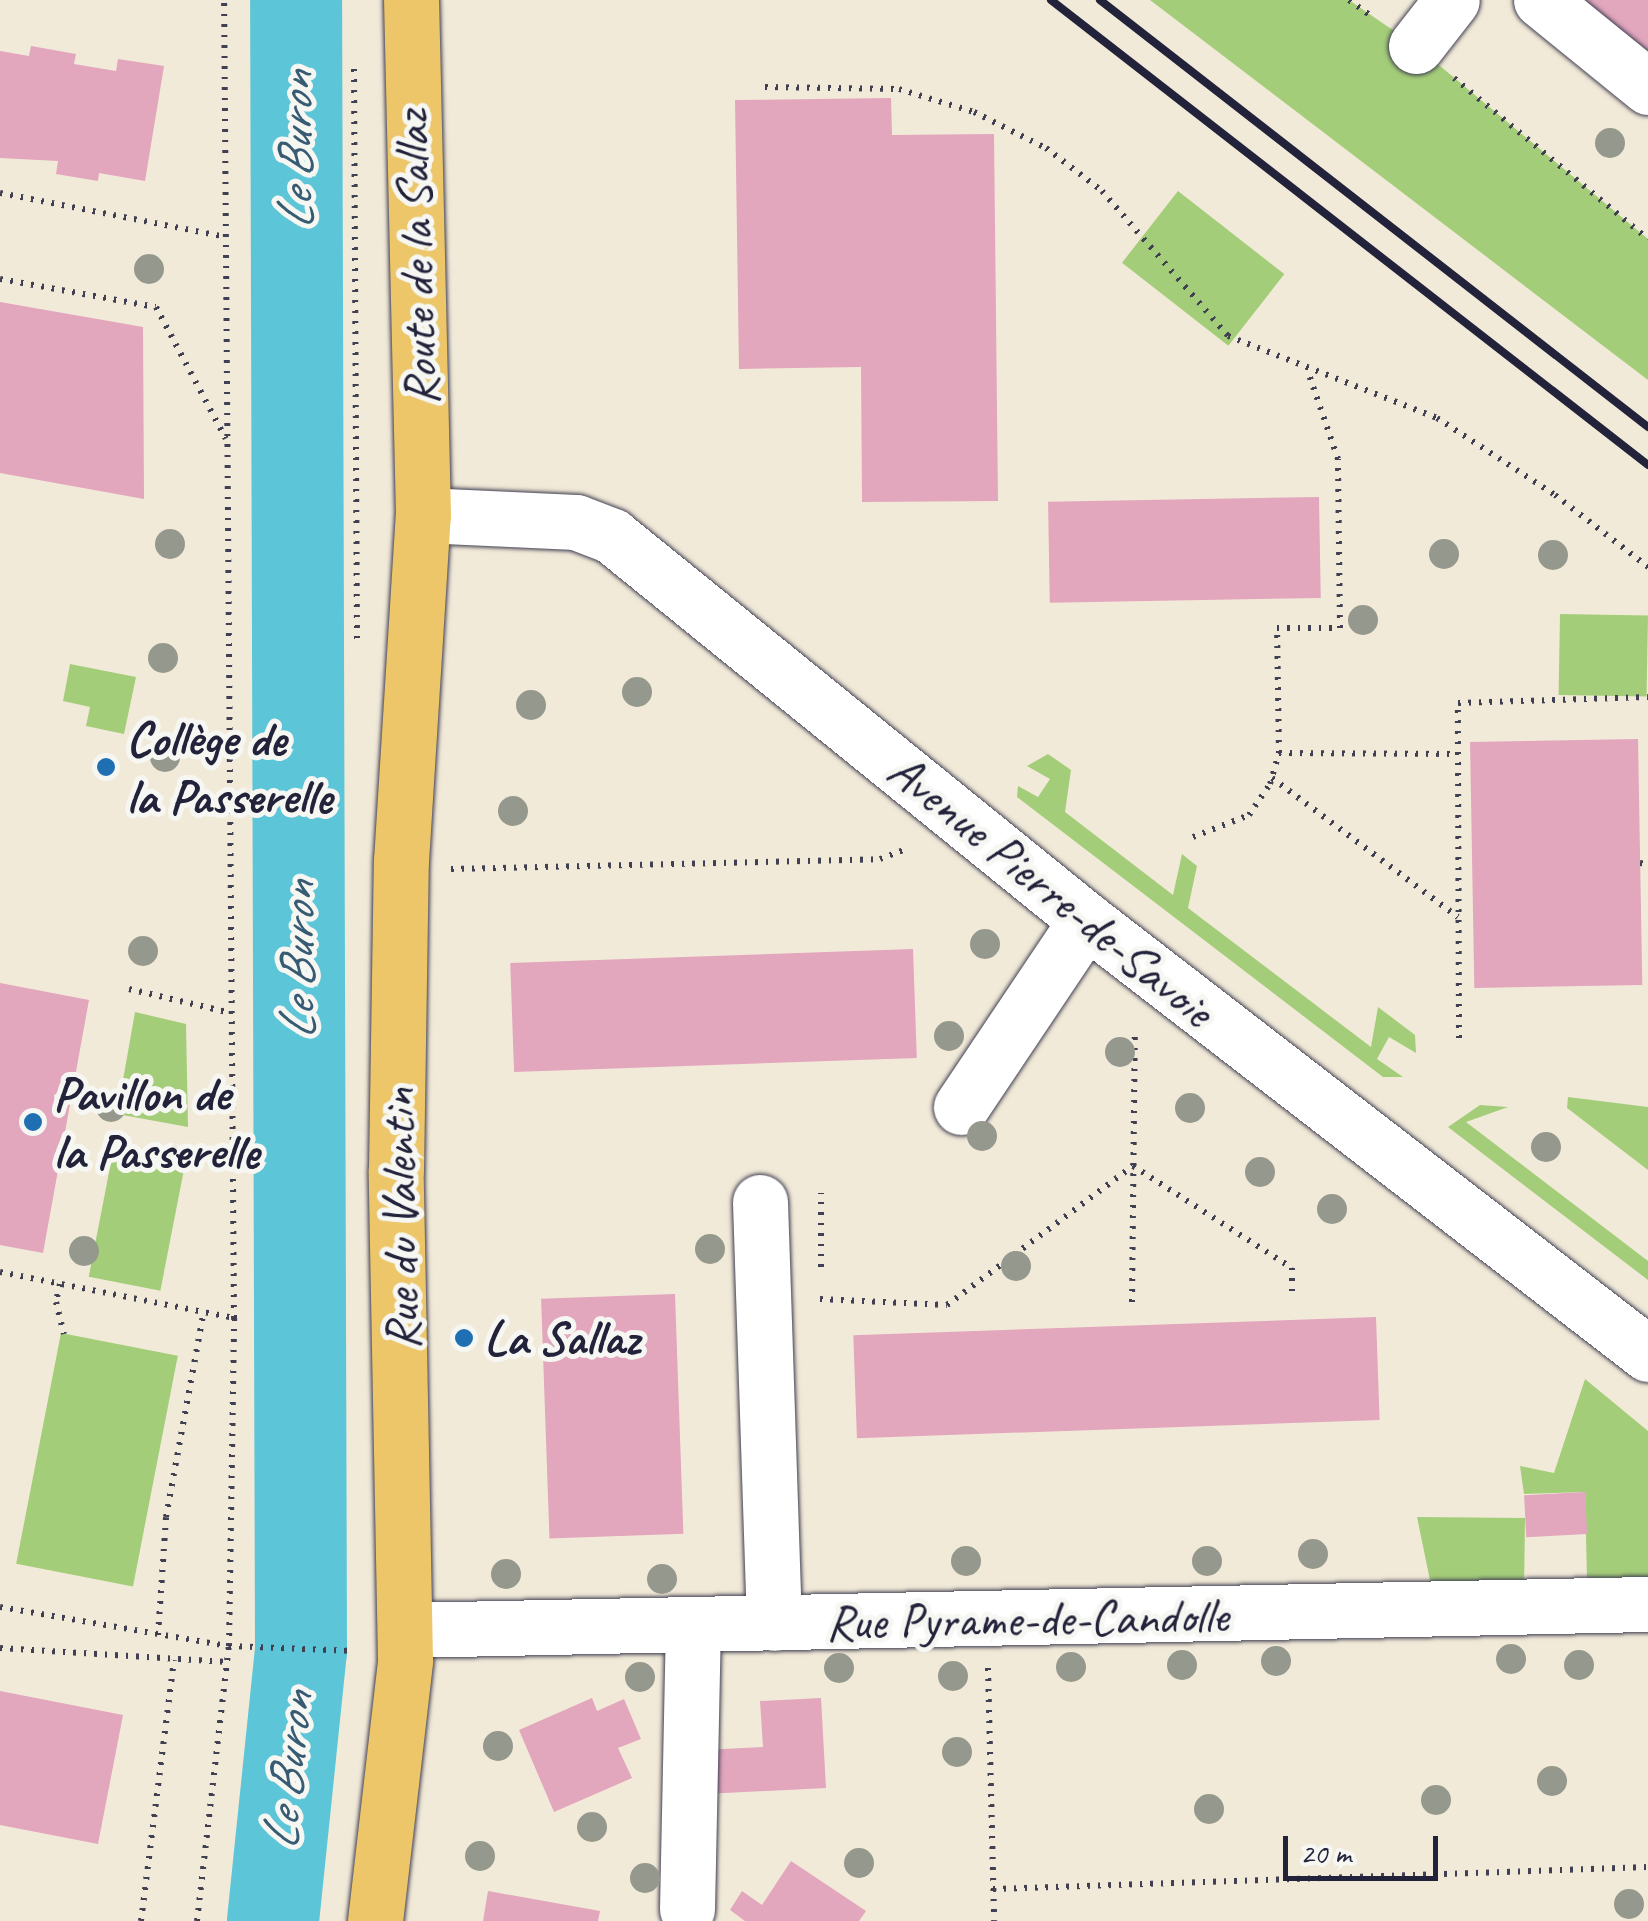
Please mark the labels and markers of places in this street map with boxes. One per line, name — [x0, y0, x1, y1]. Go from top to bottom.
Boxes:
place label: Collège de la Passerelle — [126, 708, 334, 826]
marker: Collège de la Passerelle — [95, 756, 117, 778]
place label: Pavillon de la Passerelle — [53, 1063, 261, 1180]
marker: Pavillon de la Passerelle — [22, 1111, 44, 1133]
place label: La Sallaz — [484, 1308, 640, 1368]
marker: La Sallaz — [453, 1327, 475, 1349]

